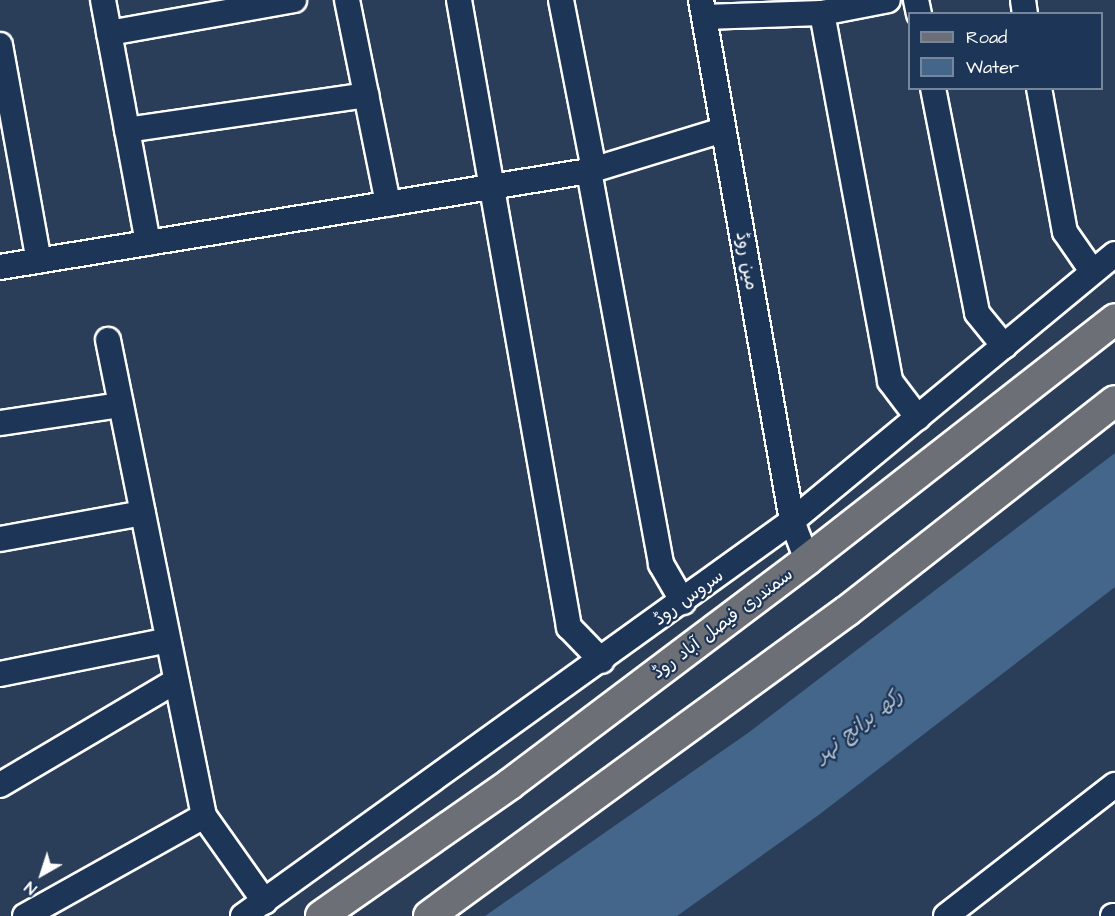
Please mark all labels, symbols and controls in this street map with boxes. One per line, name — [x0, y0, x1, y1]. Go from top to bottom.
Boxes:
legend — [908, 12, 1103, 90]
text: Road — [966, 25, 1007, 50]
text: Water — [966, 55, 1019, 80]
street label: مین روڈ — [730, 230, 762, 292]
street label: سمندری فیصل آباد روڈ — [648, 564, 798, 684]
street label: سروس روڈ — [650, 565, 728, 631]
water label: رکھ برانچ نہر — [810, 684, 908, 768]
north arrow — [12, 844, 72, 904]
text: N — [20, 876, 41, 900]

